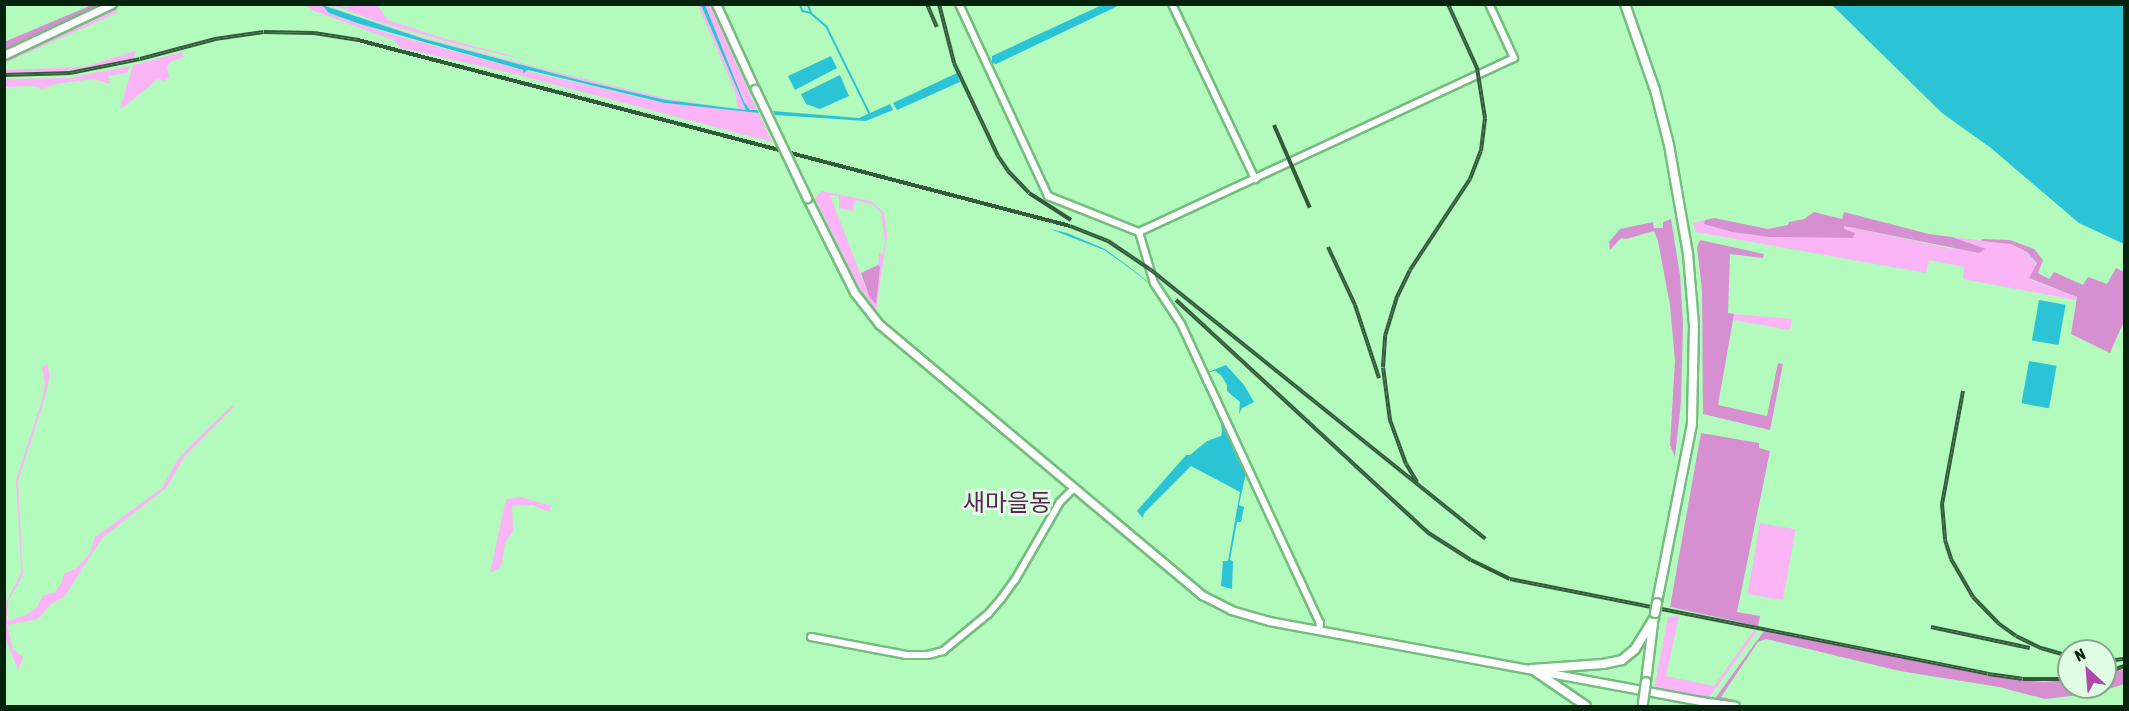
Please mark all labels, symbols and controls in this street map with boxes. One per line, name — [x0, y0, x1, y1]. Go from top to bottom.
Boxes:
district label: 새마을동 — [963, 489, 1051, 517]
north arrow — [2057, 639, 2117, 699]
text: N — [2072, 644, 2088, 665]

